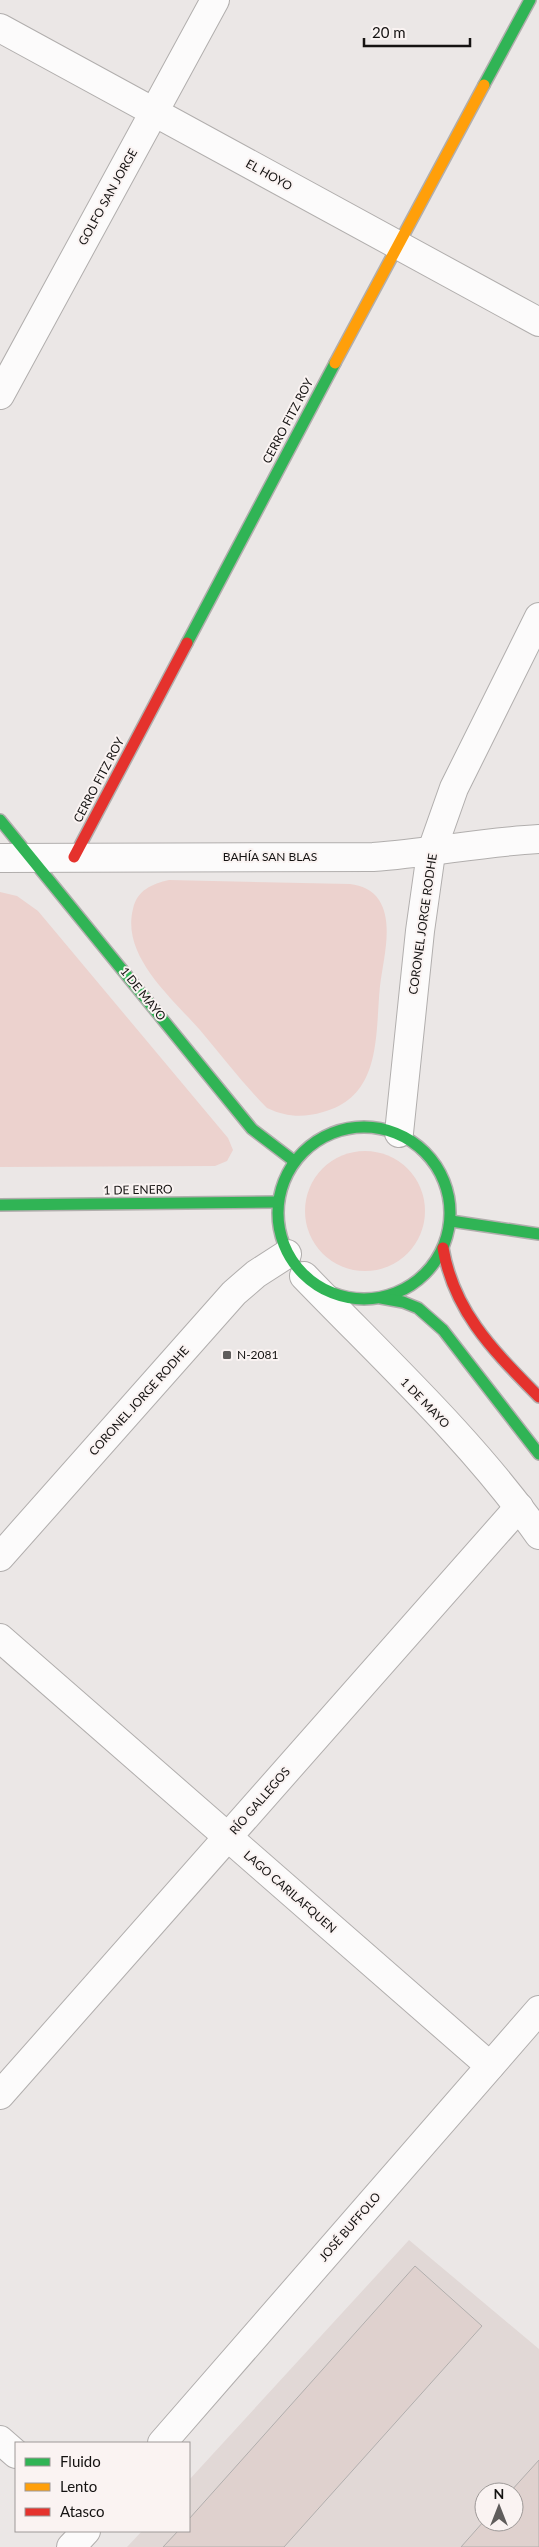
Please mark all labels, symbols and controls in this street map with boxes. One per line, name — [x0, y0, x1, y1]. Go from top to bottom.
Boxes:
scale bar — [364, 15, 470, 47]
text: 20 m — [372, 23, 406, 41]
street label: GOLFO SAN JORGE — [75, 146, 140, 248]
street label: EL HOYO — [243, 156, 295, 194]
street label: CERRO FITZ ROY — [259, 375, 317, 466]
street label: CERRO FITZ ROY — [70, 734, 128, 825]
street label: BAHÍA SAN BLAS — [223, 849, 317, 864]
street label: CORONEL JORGE RODHE — [405, 852, 440, 995]
street label: 1 DE MAYO — [117, 964, 170, 1024]
street label: 1 DE ENERO — [103, 1181, 173, 1198]
street label: CORONEL JORGE RODHE — [85, 1343, 192, 1459]
place label: N-2081 — [237, 1347, 279, 1362]
marker: N-2081 — [221, 1349, 233, 1361]
street label: 1 DE MAYO — [398, 1374, 453, 1431]
street label: RÍO GALLEGOS — [226, 1764, 293, 1837]
street label: LAGO CARILAFQUEN — [241, 1847, 340, 1936]
street label: JOSÉ BUFFOLO — [316, 2189, 384, 2264]
legend — [15, 2442, 190, 2532]
text: Fluido — [60, 2452, 101, 2470]
text: Lento — [60, 2477, 97, 2495]
north arrow — [474, 2482, 524, 2532]
text: N — [494, 2485, 504, 2502]
text: Atasco — [60, 2502, 105, 2520]

